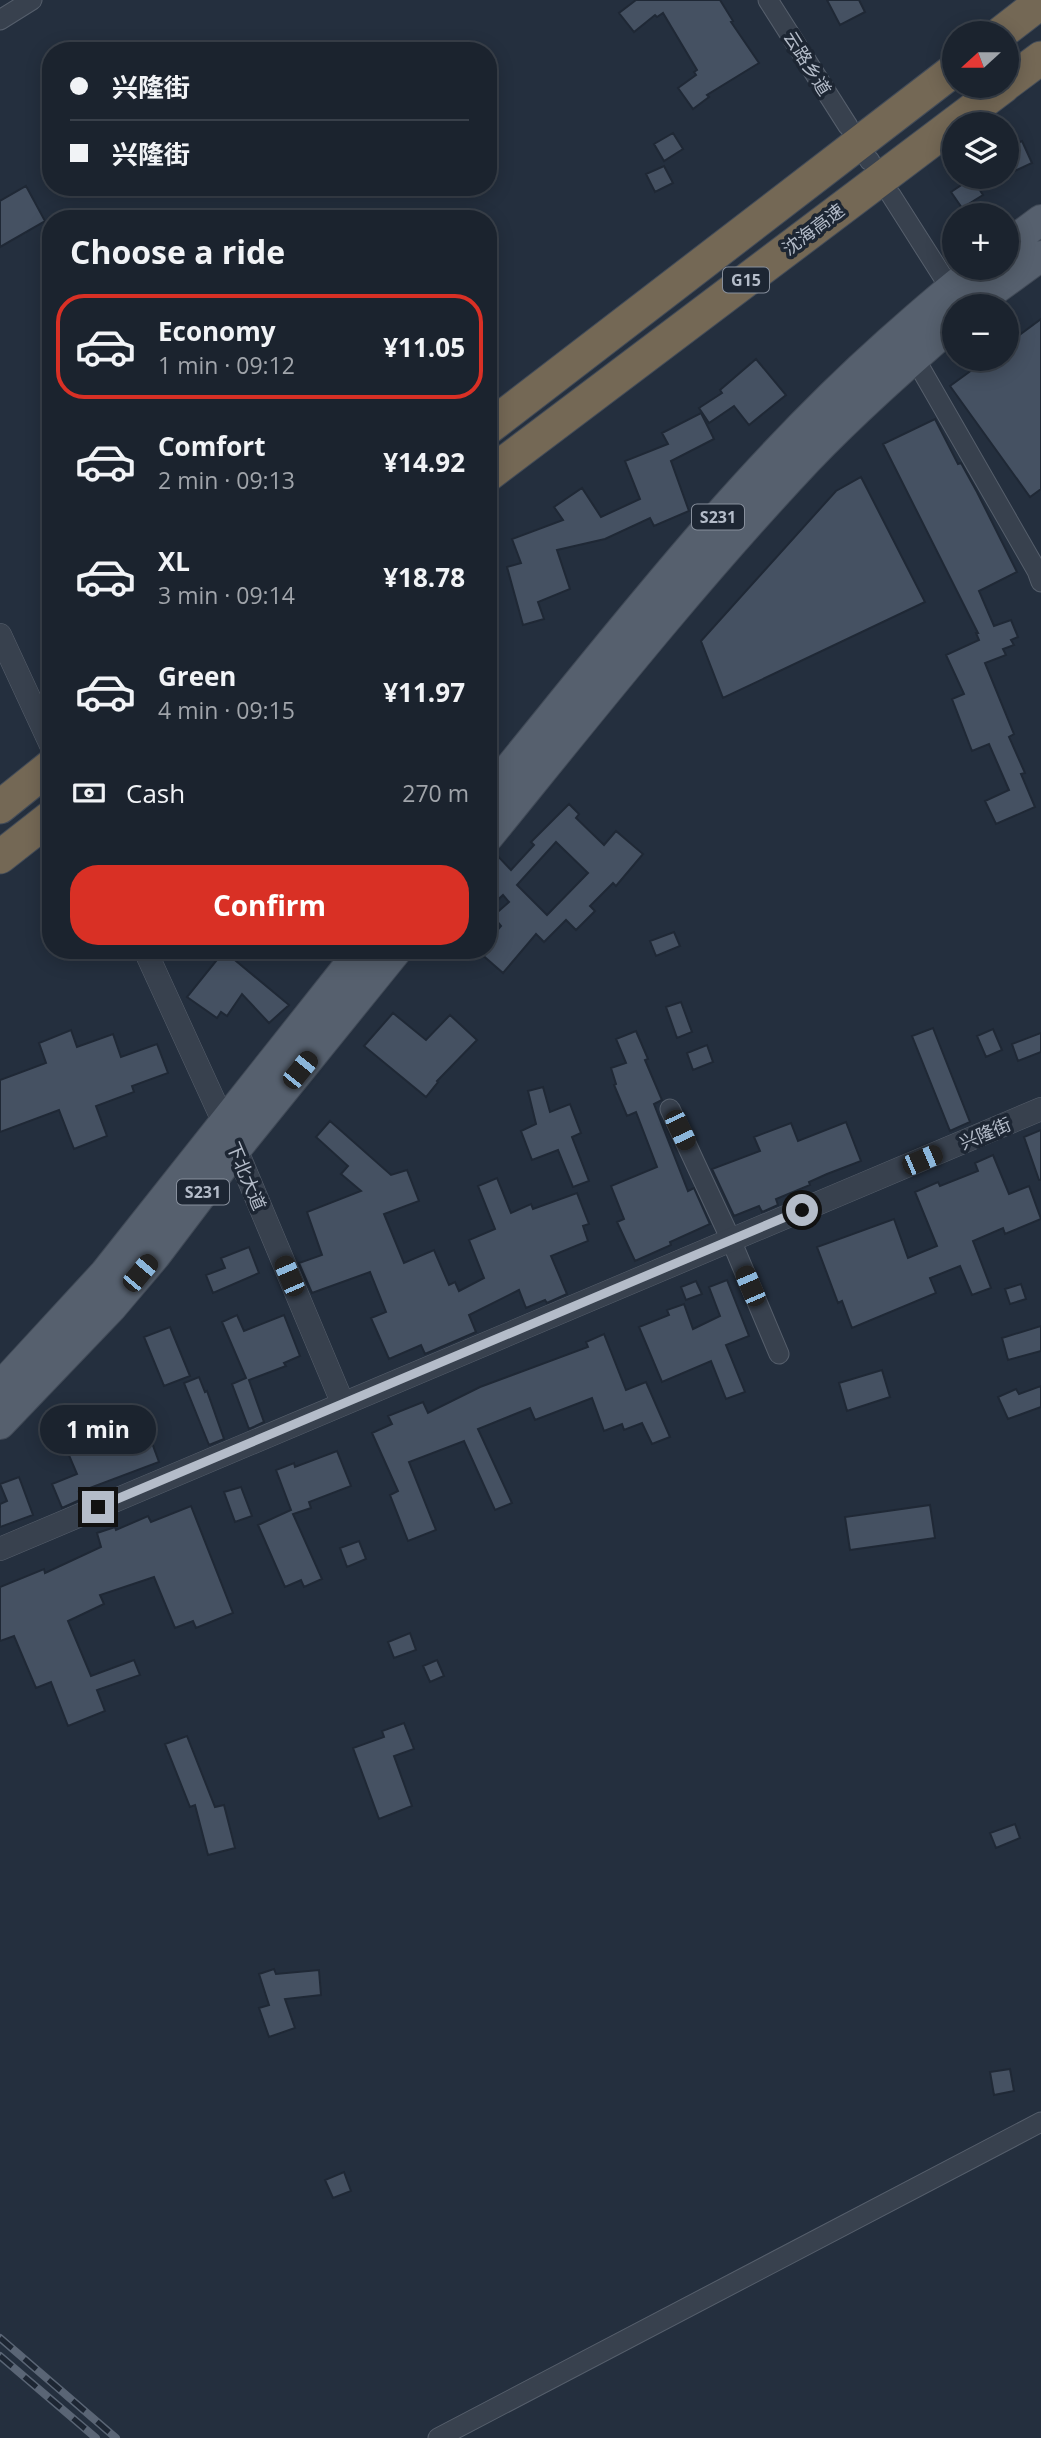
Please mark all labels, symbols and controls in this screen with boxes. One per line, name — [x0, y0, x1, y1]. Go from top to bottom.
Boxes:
north arrow — [942, 21, 1018, 98]
map controls — [942, 21, 1019, 371]
street label: 云路乡道 — [779, 26, 837, 100]
text: 兴隆街 — [112, 69, 190, 105]
button: layers — [942, 112, 1019, 189]
text: 兴隆街 — [112, 136, 190, 172]
street label: 沈海高速 — [777, 198, 849, 260]
button: + — [942, 203, 1019, 280]
text: Choose a ride — [70, 230, 285, 273]
road number: G15 — [723, 268, 769, 292]
button: − — [942, 294, 1019, 371]
text: Economy — [158, 313, 276, 349]
icon: car — [74, 315, 137, 378]
text: ¥11.05 — [383, 329, 465, 365]
text: 1 min · 09:12 — [158, 349, 295, 381]
text: Comfort — [158, 428, 265, 464]
icon: car — [74, 430, 137, 493]
text: ¥14.92 — [383, 444, 465, 480]
text: 2 min · 09:13 — [158, 464, 295, 496]
road number: S231 — [692, 504, 744, 530]
text: XL — [158, 543, 190, 579]
icon: car — [74, 545, 137, 608]
text: ¥18.78 — [383, 559, 465, 595]
text: 3 min · 09:14 — [158, 579, 295, 611]
text: Green — [158, 658, 236, 694]
icon: car — [74, 660, 137, 723]
text: ¥11.97 — [383, 674, 465, 710]
text: 4 min · 09:15 — [158, 694, 295, 726]
icon: cash — [70, 774, 108, 812]
text: Cash — [126, 775, 185, 811]
text: 270 m — [402, 777, 469, 809]
button: Confirm — [70, 865, 469, 945]
car — [279, 1047, 322, 1093]
car — [662, 1107, 699, 1153]
street label: 兴隆街 — [955, 1111, 1015, 1155]
street label: 下北大道 — [222, 1138, 272, 1214]
car — [899, 1142, 946, 1178]
road number: S231 — [177, 1180, 229, 1204]
route start — [786, 1194, 818, 1226]
car — [119, 1250, 162, 1296]
car — [272, 1253, 307, 1299]
car — [733, 1263, 768, 1309]
callout: 1 min — [40, 1406, 156, 1454]
text: 1 min — [66, 1413, 130, 1445]
route end — [82, 1491, 114, 1523]

